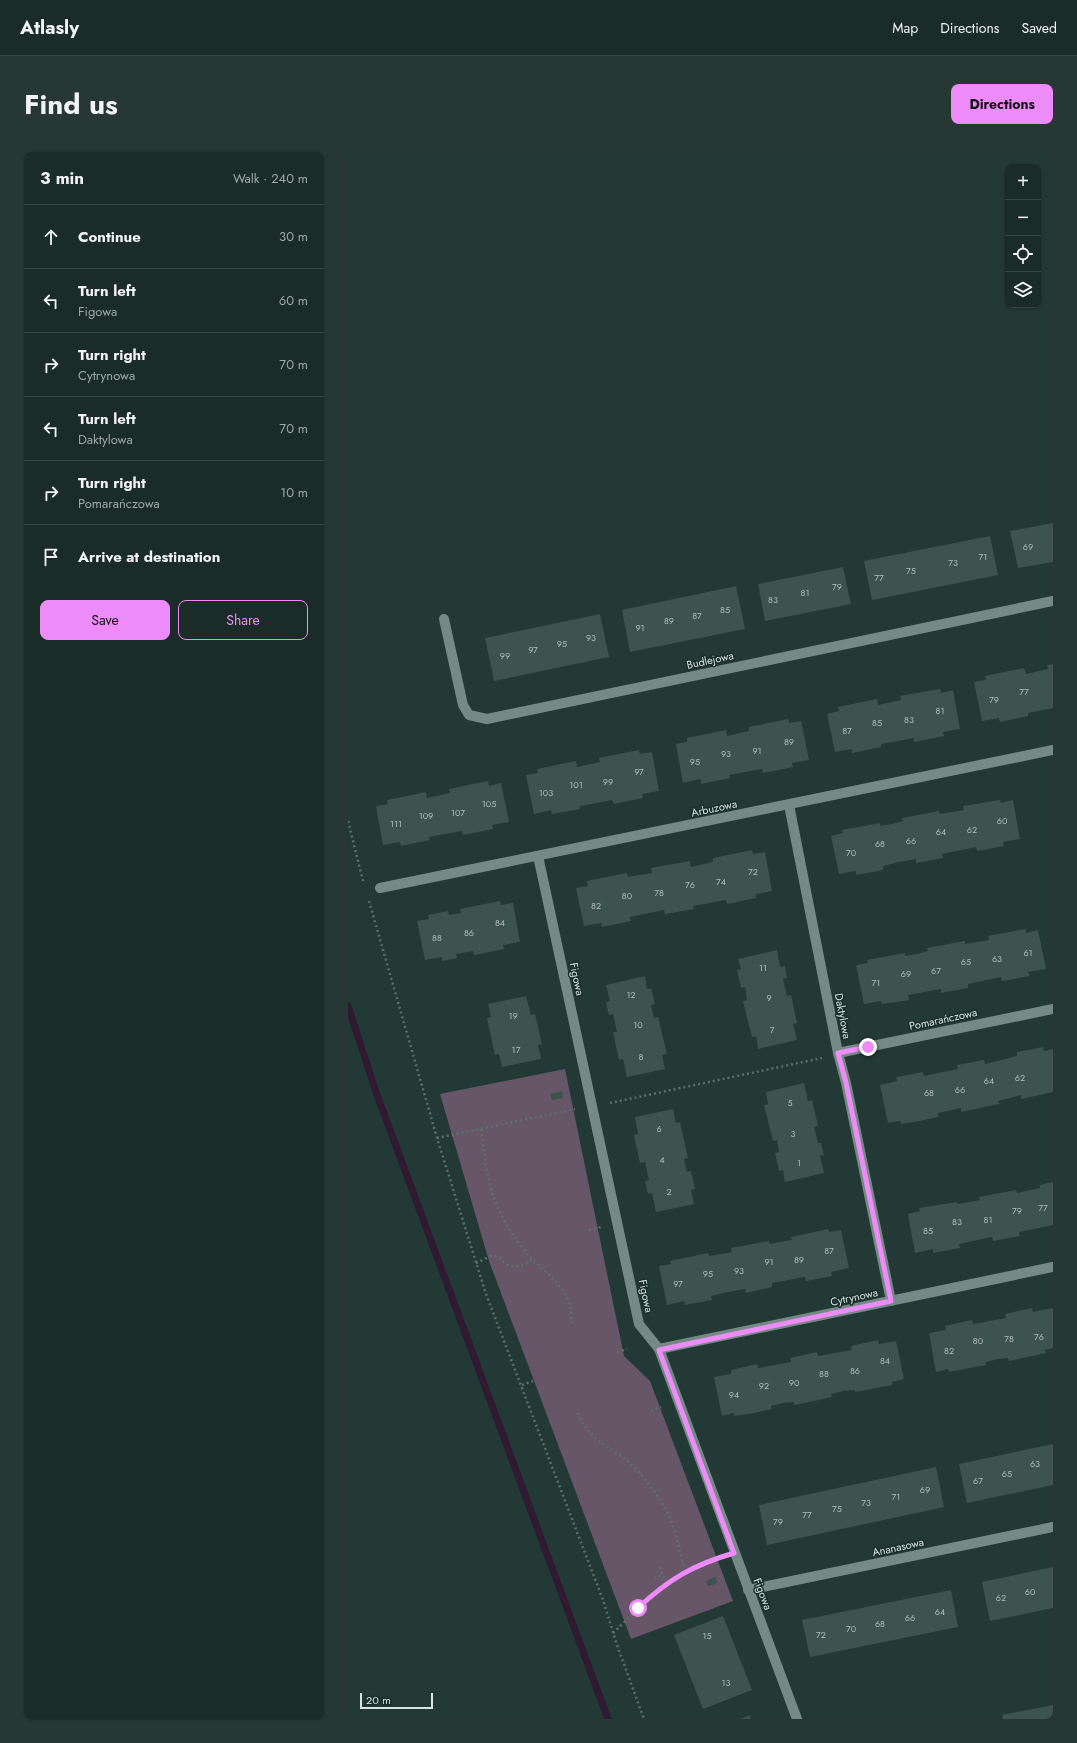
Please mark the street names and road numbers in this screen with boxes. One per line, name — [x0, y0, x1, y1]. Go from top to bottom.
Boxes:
street label: Budlejowa — [685, 647, 735, 673]
street label: Arbuzowa — [690, 795, 738, 821]
street label: Figowa — [566, 961, 588, 997]
street label: Daktylowa — [831, 992, 855, 1040]
street label: Pomarańczowa — [907, 1004, 979, 1034]
street label: Figowa — [635, 1278, 657, 1314]
street label: Cytrynowa — [829, 1284, 879, 1310]
street label: Ananasowa — [871, 1534, 925, 1560]
street label: Figowa — [750, 1576, 776, 1612]

